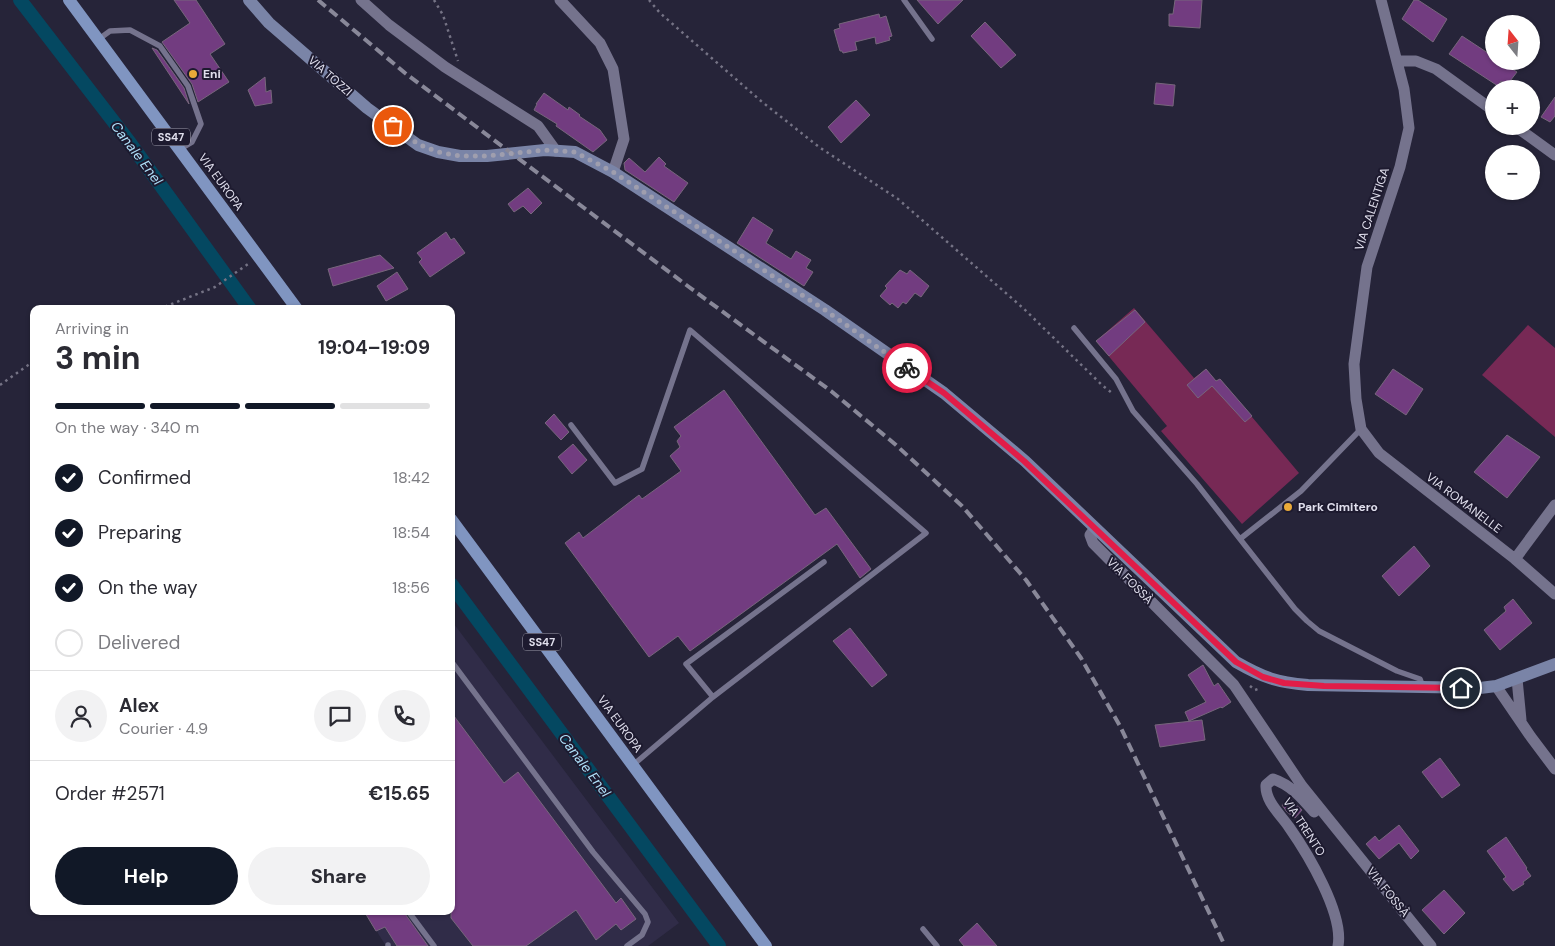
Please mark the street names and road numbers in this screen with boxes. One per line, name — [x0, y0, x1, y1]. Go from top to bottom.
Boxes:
street label: VIA TOZZI — [305, 52, 355, 100]
road number: SS47 — [152, 128, 190, 146]
street label: VIA EUROPA — [195, 150, 247, 214]
street label: VIA CALENTIGA — [1351, 165, 1393, 253]
street label: VIA ROMANELLE — [1423, 469, 1505, 537]
street label: VIA FOSSÀ — [1103, 554, 1157, 608]
road number: SS47 — [523, 634, 561, 650]
street label: VIA EUROPA — [594, 692, 646, 756]
street label: VIA TRENTO — [1279, 795, 1329, 859]
street label: VIA FOSSÀ — [1363, 864, 1413, 920]

